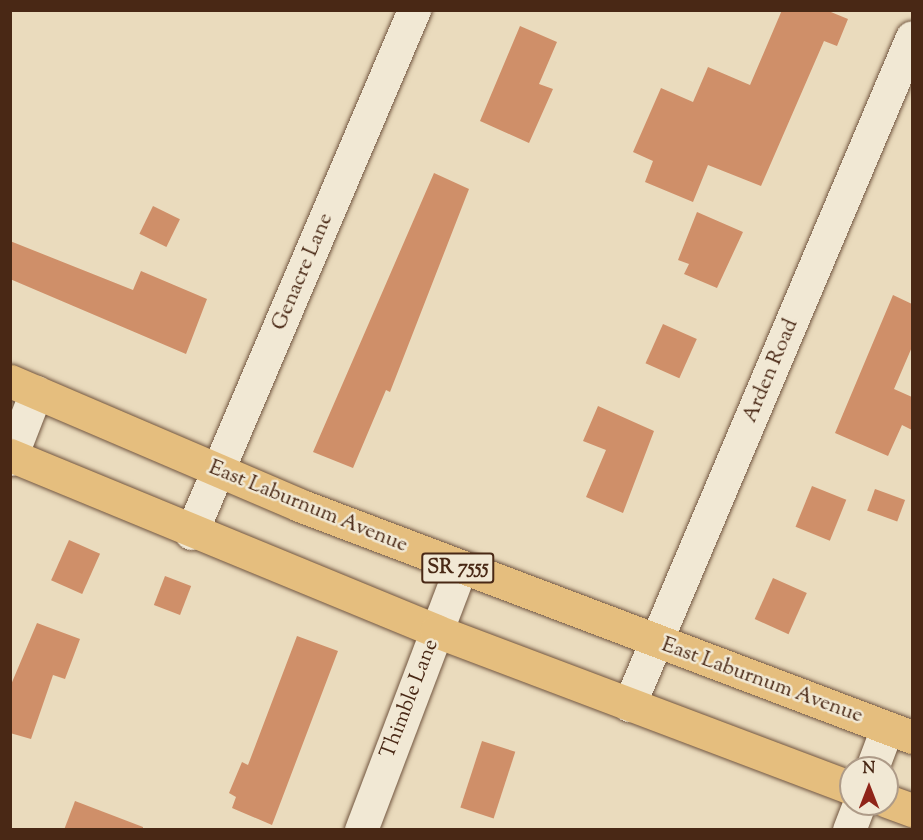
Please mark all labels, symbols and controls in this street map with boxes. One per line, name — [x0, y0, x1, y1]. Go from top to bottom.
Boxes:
street label: Genacre Lane — [267, 210, 339, 334]
street label: Arden Road — [738, 315, 804, 427]
street label: East Laburnum Avenue — [205, 456, 411, 558]
road number: SR 7555 — [420, 551, 496, 585]
street label: East Laburnum Avenue — [658, 633, 866, 729]
street label: Thimble Lane — [376, 636, 444, 762]
north arrow — [839, 756, 899, 816]
text: N — [863, 758, 875, 781]

